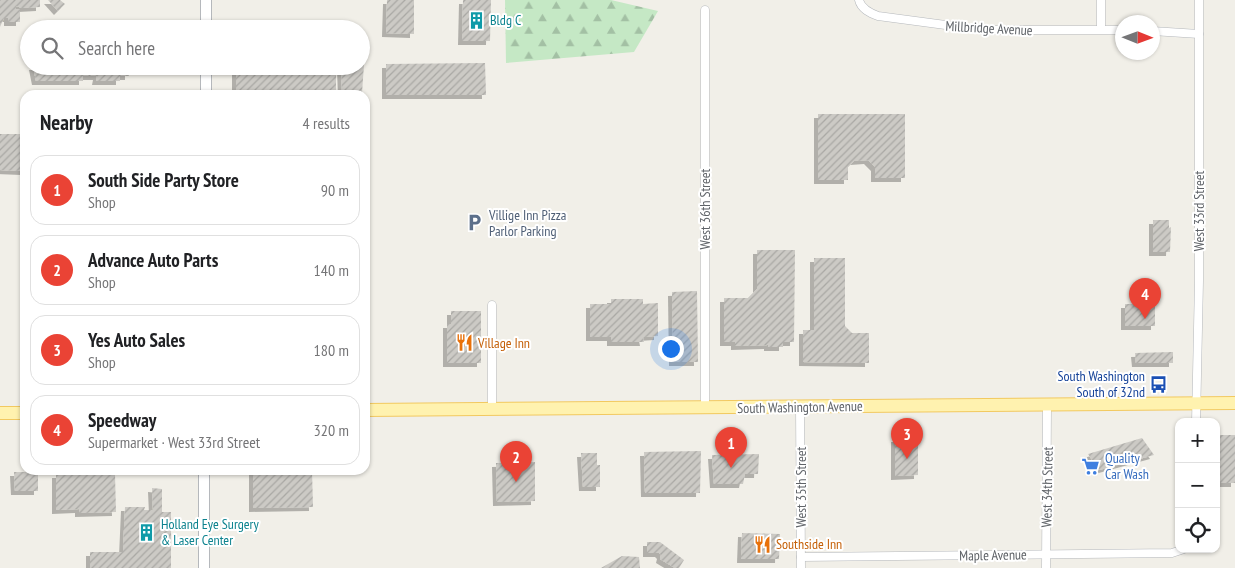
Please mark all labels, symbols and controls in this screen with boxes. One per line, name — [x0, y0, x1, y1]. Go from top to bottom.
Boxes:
building icon: Bldg C — [466, 10, 486, 30]
place label: Bldg C — [490, 11, 522, 29]
north arrow — [1115, 15, 1160, 60]
street label: Millbridge Avenue — [945, 17, 1033, 39]
search box — [20, 20, 370, 75]
icon: search — [38, 34, 66, 62]
text: Search here — [78, 36, 155, 60]
text: Nearby — [40, 109, 93, 136]
text: 4 results — [303, 113, 350, 133]
text: South Side Party Store — [88, 168, 239, 192]
street label: West 36th Street — [696, 168, 714, 249]
street label: West 33rd Street — [1190, 171, 1208, 251]
text: 1 — [53, 180, 61, 200]
text: 90 m — [321, 180, 349, 200]
text: Shop — [88, 192, 116, 212]
place label: Villige Inn Pizza Parlor Parking — [488, 206, 566, 240]
parking icon: Villige Inn Pizza Parlor Parking — [465, 213, 485, 233]
text: Advance Auto Parts — [88, 248, 218, 272]
text: 2 — [53, 260, 61, 280]
text: 140 m — [314, 260, 349, 280]
text: Shop — [88, 272, 116, 292]
pin: 4 — [1129, 278, 1161, 319]
text: Yes Auto Sales — [88, 328, 185, 352]
restaurant icon: Village Inn — [454, 333, 474, 353]
place label: Village Inn — [477, 334, 530, 352]
your location — [658, 336, 684, 362]
text: 3 — [53, 340, 61, 360]
text: 180 m — [314, 340, 349, 360]
text: Shop — [88, 352, 116, 372]
place label: South Washington South of 32nd — [1058, 367, 1145, 401]
bus stop icon: South Washington South of 32nd — [1149, 374, 1169, 394]
street label: South Washington Avenue — [737, 397, 863, 417]
text: Speedway — [88, 408, 156, 432]
pin: 3 — [891, 418, 923, 459]
map controls — [1175, 418, 1220, 553]
button: + — [1175, 418, 1220, 463]
text: 4 — [53, 420, 61, 440]
text: 320 m — [314, 420, 349, 440]
pin: 1 — [715, 427, 747, 468]
text: Supermarket · West 33rd Street — [88, 432, 260, 452]
pin: 2 — [500, 441, 532, 482]
street label: West 35th Street — [792, 446, 810, 527]
street label: West 34th Street — [1037, 446, 1057, 528]
place label: Quality Car Wash — [1105, 449, 1149, 483]
supermarket icon: Quality Car Wash — [1081, 456, 1101, 476]
button: − — [1175, 463, 1220, 508]
button: locate — [1175, 508, 1220, 553]
place label: Holland Eye Surgery & Laser Center — [161, 515, 259, 549]
building icon: Holland Eye Surgery & Laser Center — [137, 522, 157, 542]
restaurant icon: Southside Inn — [752, 534, 772, 554]
place label: Southside Inn — [776, 535, 842, 553]
street label: Maple Avenue — [959, 545, 1027, 565]

